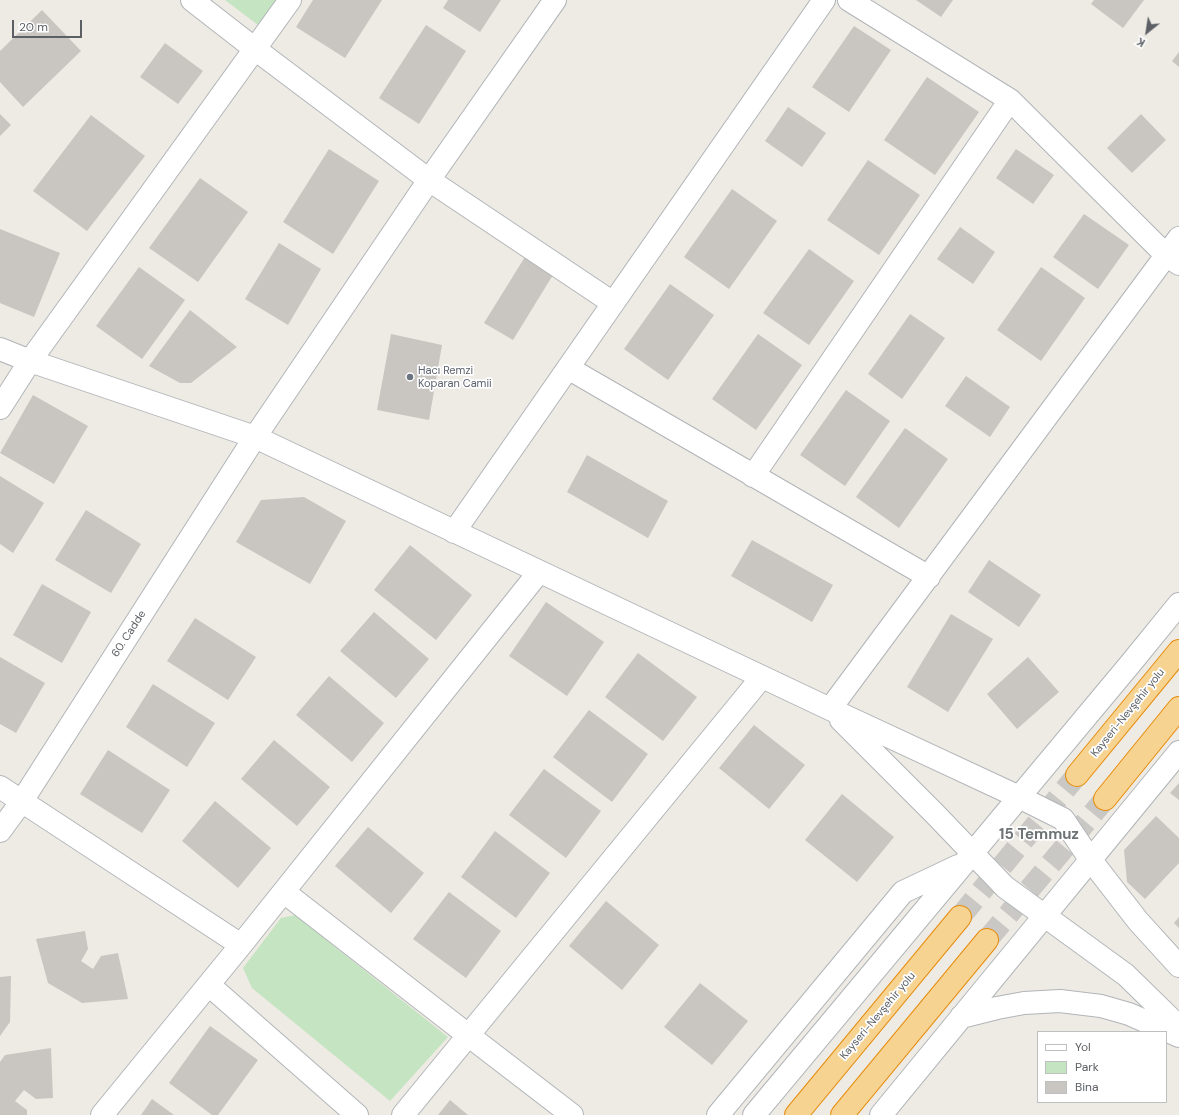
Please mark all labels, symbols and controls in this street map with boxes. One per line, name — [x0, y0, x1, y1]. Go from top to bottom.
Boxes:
scale bar — [14, 12, 84, 38]
north arrow — [1127, 12, 1167, 52]
text: 20 m — [19, 19, 48, 35]
text: K — [1134, 35, 1148, 50]
place label: Hacı Remzi Koparan Camii — [418, 364, 492, 390]
marker: Hacı Remzi Koparan Camii — [405, 372, 415, 382]
street label: 60. Cadde — [109, 608, 149, 660]
street label: Kayseri-Nevşehir yolu — [1088, 666, 1168, 760]
district label: 15 Temmuz — [999, 826, 1079, 844]
street label: Kayseri-Nevşehir yolu — [838, 970, 918, 1062]
legend — [1037, 1031, 1167, 1103]
text: Yol — [1075, 1039, 1091, 1055]
text: Park — [1075, 1059, 1099, 1075]
text: Bina — [1075, 1079, 1099, 1095]

